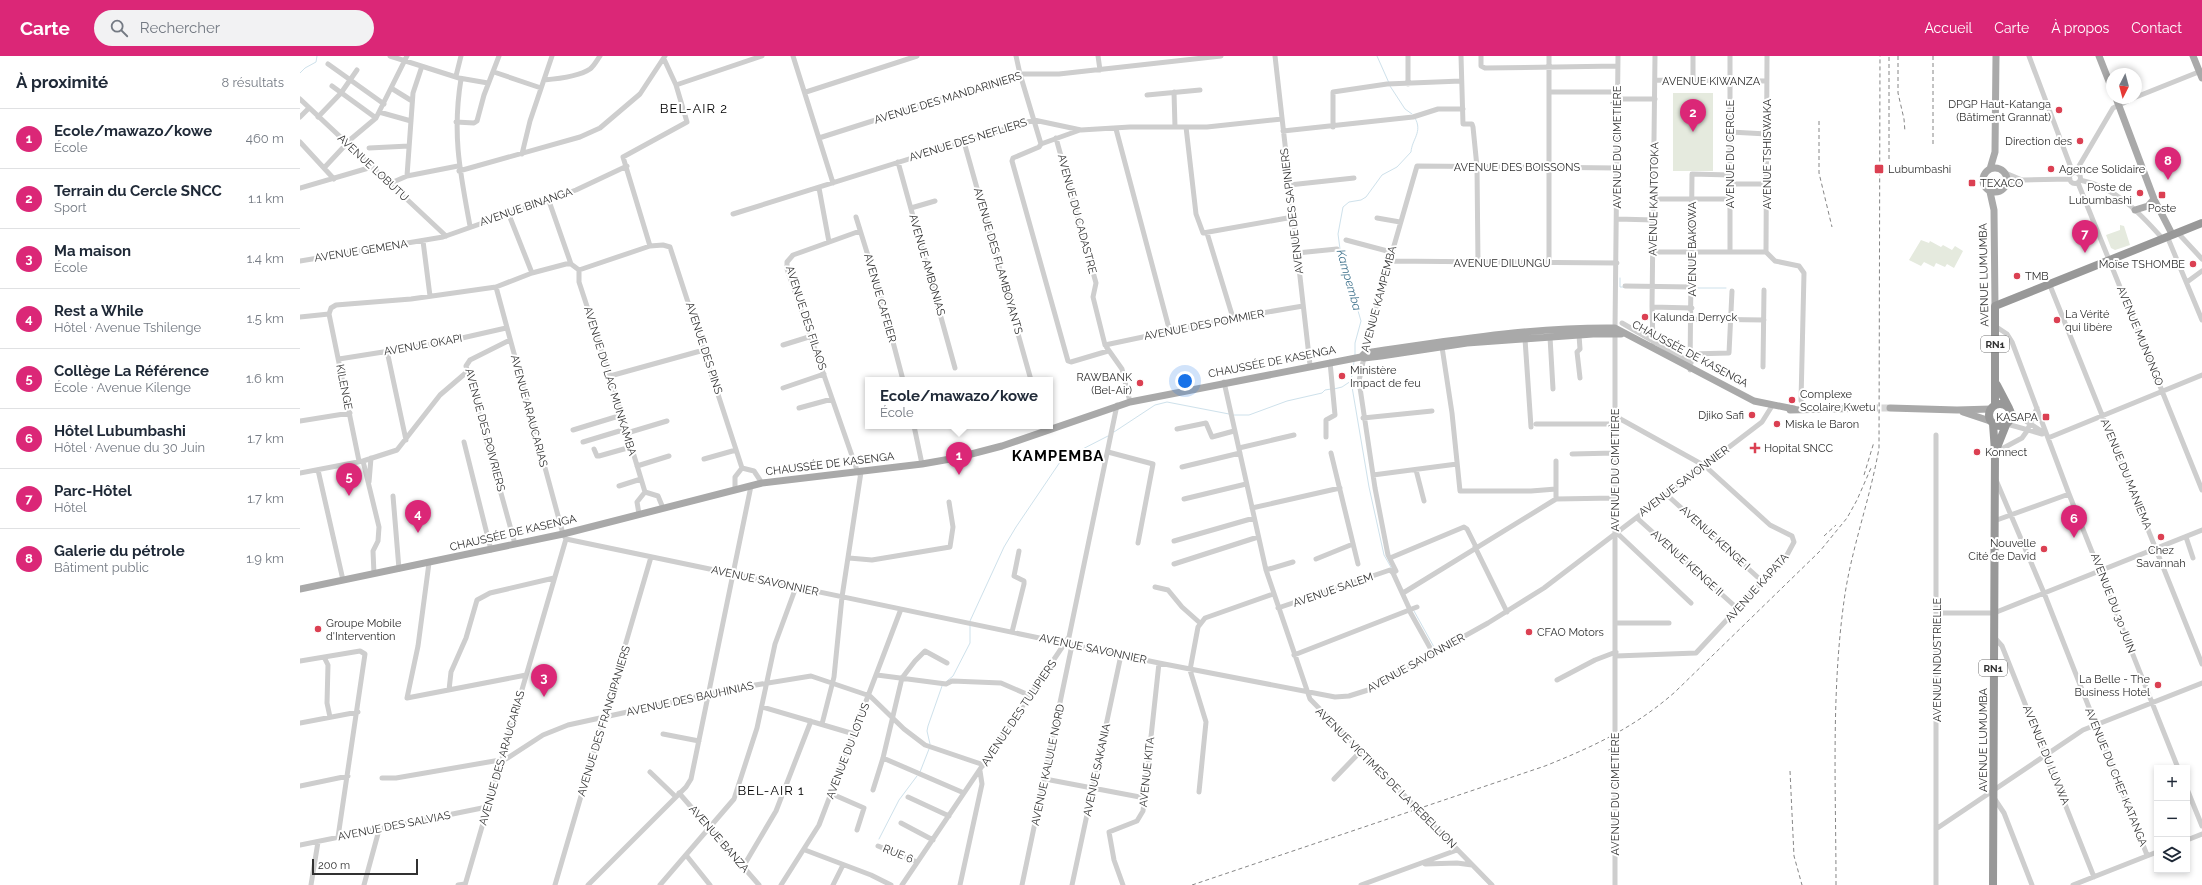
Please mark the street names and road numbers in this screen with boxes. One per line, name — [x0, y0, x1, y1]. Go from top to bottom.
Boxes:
street label: AVENUE DES MANDARINIERS — [873, 69, 1024, 127]
street label: AVENUE KIWANZA — [1662, 75, 1761, 88]
street label: AVENUE DU CIMETIÈRE — [1610, 85, 1624, 208]
street label: AVENUE TSHISWAKA — [1761, 98, 1774, 209]
street label: AVENUE DU CERCLE — [1724, 100, 1737, 208]
street label: AVENUE DES NEFLIERS — [907, 116, 1029, 164]
street label: AVENUE LOBUTU — [335, 132, 411, 204]
street label: AVENUE KANTOTOKA — [1647, 141, 1662, 256]
street label: AVENUE DES SAPINIERS — [1278, 147, 1306, 275]
street label: AVENUE DU CADASTRE — [1055, 153, 1099, 276]
street label: AVENUE DES BOISSONS — [1454, 161, 1580, 174]
street label: AVENUE BINANGA — [478, 185, 575, 229]
street label: AVENUE DES FLAMBOYANTS — [971, 186, 1025, 336]
street label: AVENUE BAKOWA — [1686, 201, 1699, 296]
street label: AVENUE AMBONIAS — [906, 213, 948, 317]
street label: AVENUE LUMUMBA — [1977, 222, 1991, 327]
street label: AVENUE GEMENA — [314, 237, 409, 265]
street label: AVENUE KAMPEMBA — [1359, 244, 1400, 353]
street label: AVENUE CAFEIER — [861, 252, 899, 344]
street label: AVENUE DILUNGU — [1454, 257, 1550, 270]
street label: AVENUE DES FILAOS — [783, 264, 829, 372]
street label: AVENUE MUNONGO — [2114, 284, 2166, 388]
street label: AVENUE DES PINS — [683, 300, 725, 396]
street label: AVENUE DU LAC MUNKAMBA — [581, 305, 639, 458]
street label: AVENUE DES POMMIER — [1143, 307, 1265, 343]
street label: CHAUSSÉE DE KASENGA — [1630, 317, 1751, 390]
street label: AVENUE OKAPI — [383, 332, 463, 358]
road number: RN1 — [1981, 336, 2009, 352]
street label: CHAUSSÉE DE KASENGA — [1207, 342, 1337, 381]
street label: AVENUE ARAUCARIAS — [508, 353, 550, 469]
street label: KILENGE — [333, 363, 355, 411]
street label: AVENUE DES POIVRIERS — [462, 367, 508, 493]
street label: AVENUE DU CIMETIÈRE — [1608, 408, 1622, 531]
street label: AVENUE DU MANIEMA — [2098, 417, 2154, 532]
street label: AVENUE SAVONNIER — [1636, 443, 1732, 519]
street label: CHAUSSÉE DE KASENGA — [765, 449, 896, 478]
street label: AVENUE KENGE I — [1677, 503, 1753, 573]
street label: CHAUSSÉE DE KASENGA — [448, 511, 578, 554]
street label: AVENUE KENGE II — [1648, 527, 1726, 599]
street label: AVENUE KAPATA — [1723, 550, 1792, 625]
street label: AVENUE DU 30 JUIN — [2088, 551, 2138, 655]
street label: AVENUE SAVONNIER — [710, 563, 820, 599]
street label: AVENUE SALEM — [1291, 570, 1375, 610]
street label: AVENUE INDUSTRIELLE — [1931, 598, 1944, 722]
street label: AVENUE SAVONNIER — [1038, 631, 1148, 667]
street label: AVENUE SAVONNIER — [1365, 631, 1467, 695]
street label: AVENUE DES FRANGIPANIERS — [575, 644, 633, 798]
street label: AVENUE DES TULIPIERS — [979, 657, 1060, 769]
road number: RN1 — [1979, 660, 2007, 676]
street label: AVENUE DES BAUHINIAS — [625, 679, 755, 719]
street label: AVENUE LUMUMBA — [1977, 688, 1990, 792]
street label: AVENUE DES ARAUCARIAS — [476, 689, 528, 827]
street label: AVENUE DU LOTUS — [824, 701, 872, 801]
street label: AVENUE KALULE NORD — [1029, 703, 1067, 827]
street label: AVENUE DU LUVWA — [2020, 703, 2072, 807]
street label: AVENUE VICTIMES DE LA REBELLION — [1313, 705, 1459, 851]
street label: AVENUE DU CHEF KATANGA — [2082, 706, 2150, 849]
street label: AVENUE SAKANIA — [1081, 722, 1113, 818]
street label: AVENUE DU CIMETIÈRE — [1608, 732, 1622, 855]
street label: AVENUE KITA — [1137, 736, 1157, 808]
street label: AVENUE BANZA — [686, 803, 752, 876]
street label: AVENUE DES SALVIAS — [336, 809, 452, 843]
street label: RUE 6 — [881, 842, 915, 866]

